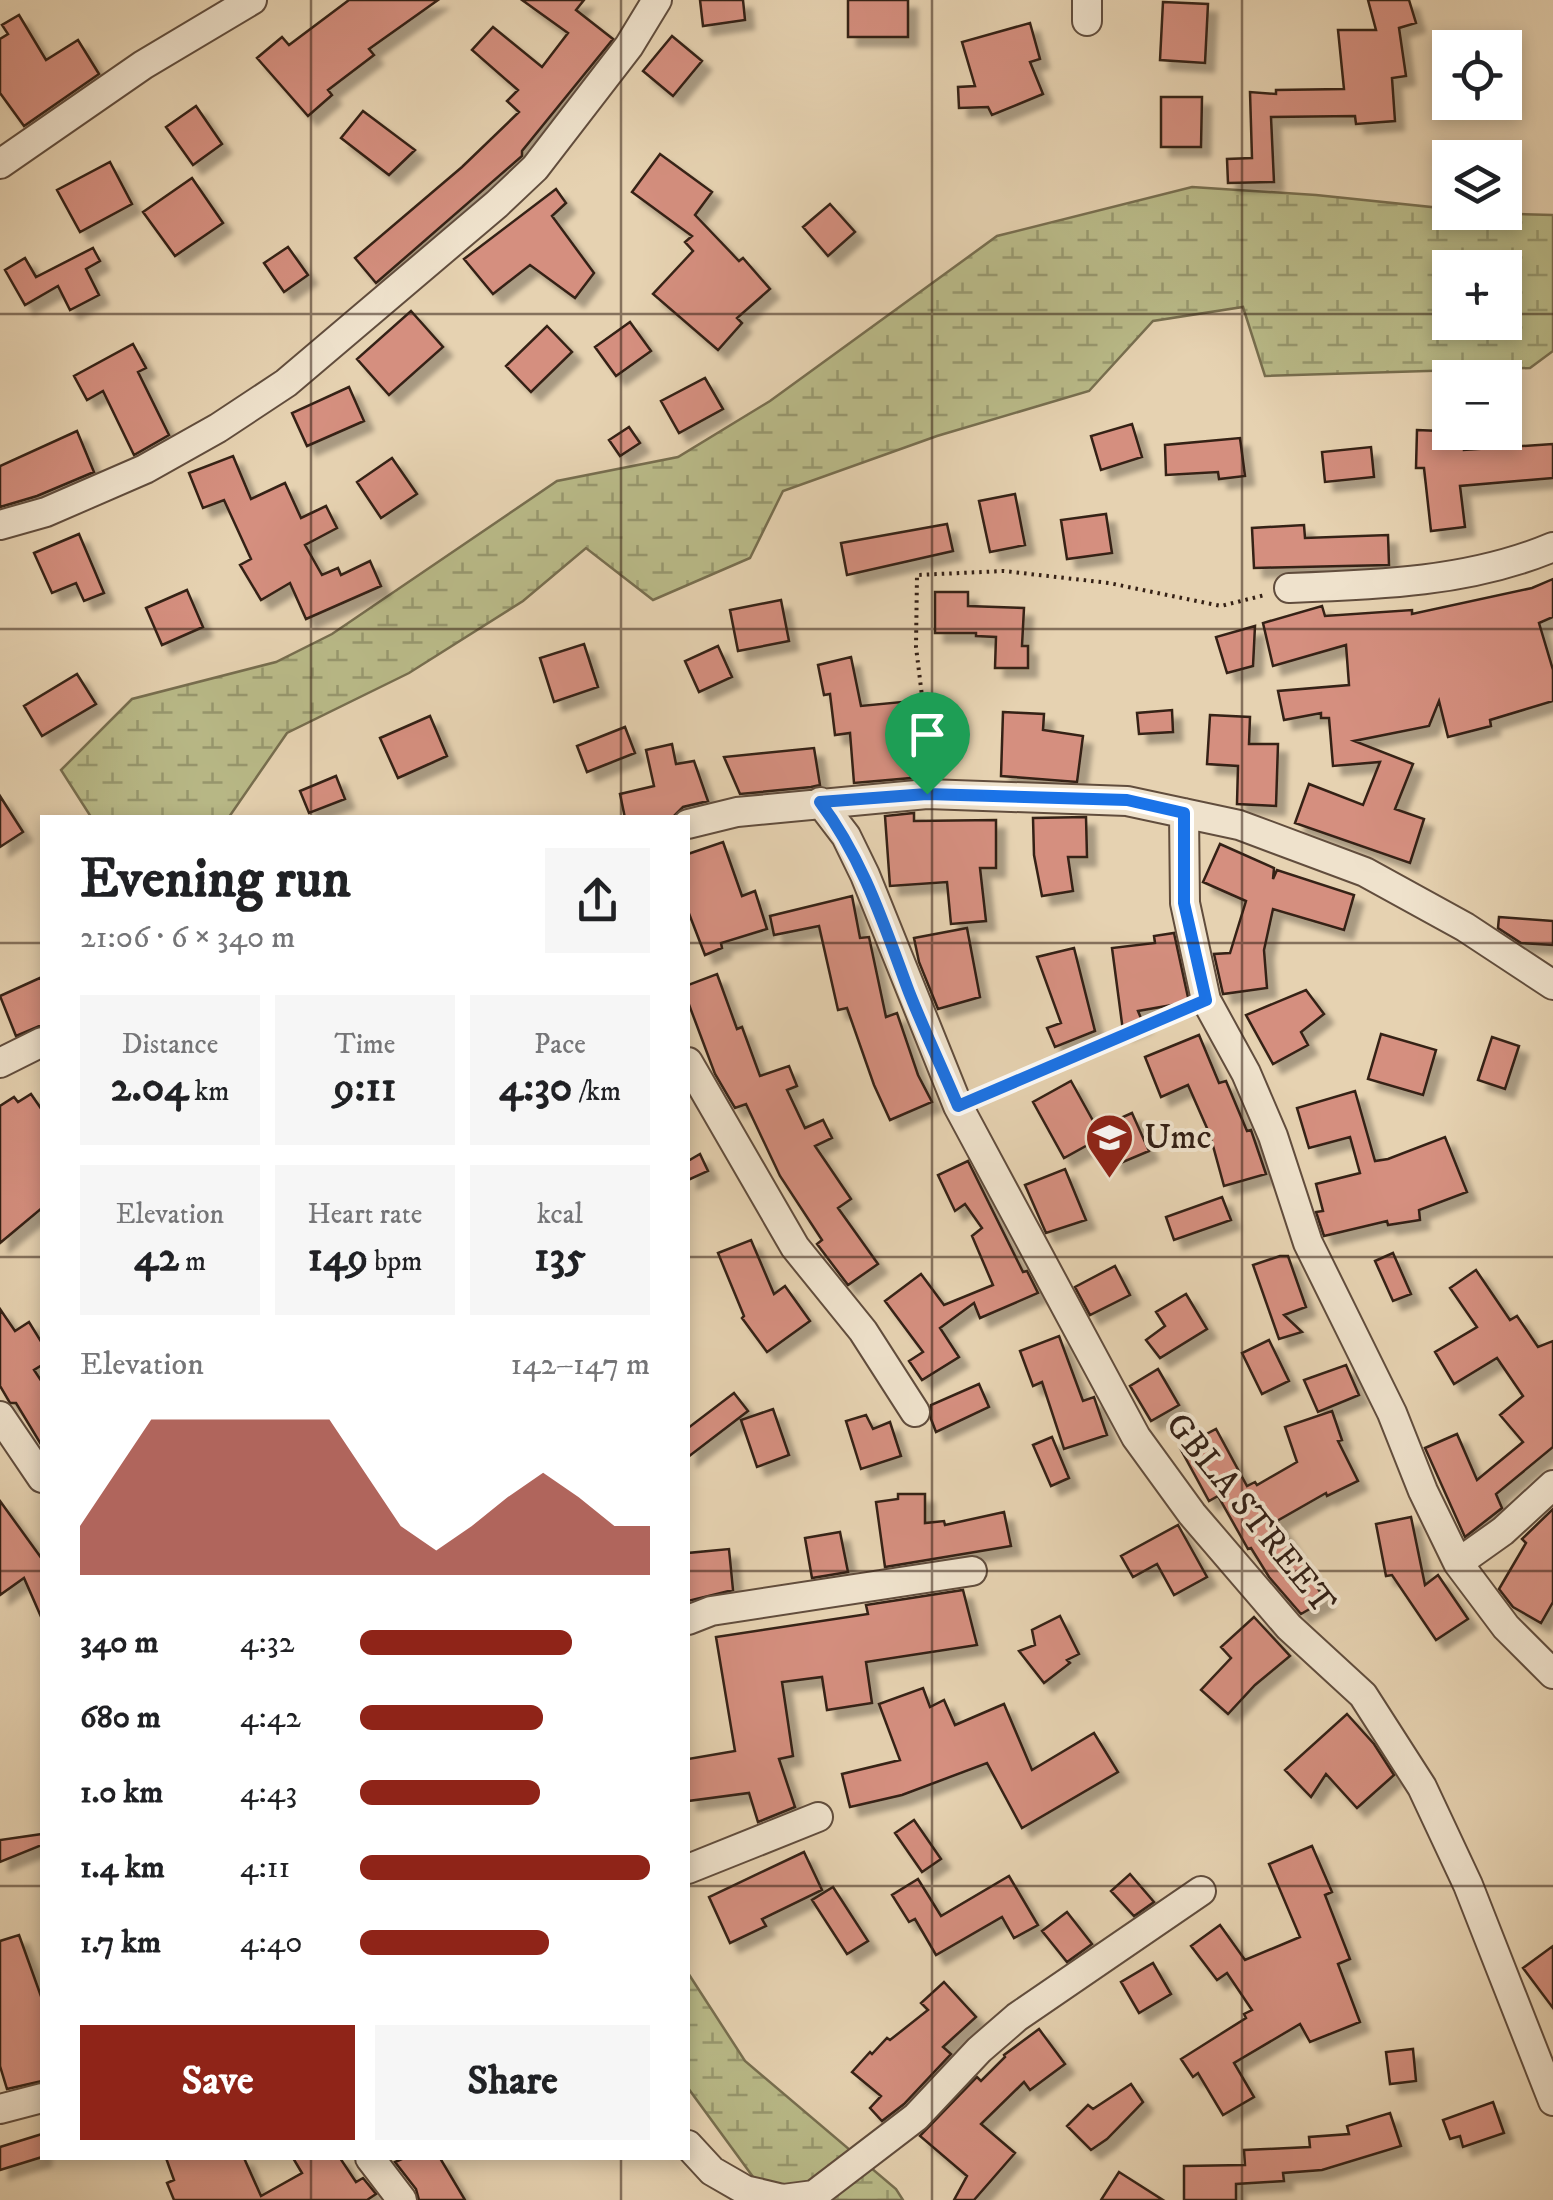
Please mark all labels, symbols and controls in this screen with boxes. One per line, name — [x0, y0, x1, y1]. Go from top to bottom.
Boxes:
map controls — [1432, 30, 1522, 450]
button: locate — [1432, 30, 1522, 120]
button: layers — [1432, 140, 1522, 230]
button: + — [1432, 250, 1522, 340]
button: − — [1432, 360, 1522, 450]
pin — [885, 692, 970, 795]
icon: arrive — [900, 707, 955, 762]
text: Evening run — [80, 846, 351, 915]
button: share — [545, 848, 650, 953]
text: 21:06 · 6 × 340 m — [80, 918, 295, 958]
text: Distance — [122, 1027, 218, 1062]
text: Time — [335, 1027, 395, 1062]
text: Pace — [534, 1027, 586, 1062]
text: 2.04 — [111, 1062, 188, 1114]
text: 9:11 — [334, 1062, 396, 1114]
text: 4:30 — [499, 1062, 572, 1114]
text: km — [188, 1074, 229, 1109]
text: /km — [572, 1074, 621, 1109]
school or university icon: Umc — [1083, 1112, 1135, 1180]
place label: Umc — [1144, 1116, 1212, 1160]
text: Elevation — [116, 1197, 224, 1232]
text: Heart rate — [308, 1197, 422, 1232]
text: kcal — [537, 1197, 583, 1232]
text: 42 — [134, 1232, 179, 1284]
text: 149 — [308, 1232, 368, 1284]
text: 135 — [534, 1232, 586, 1284]
text: m — [179, 1244, 206, 1279]
text: bpm — [368, 1244, 422, 1279]
text: Elevation — [80, 1345, 204, 1385]
text: 142–147 m — [510, 1345, 650, 1385]
street label: GBLA STREET — [1155, 1404, 1345, 1624]
text: 340 m — [80, 1623, 158, 1663]
text: 4:32 — [240, 1623, 294, 1663]
text: 680 m — [80, 1698, 161, 1738]
text: 4:42 — [240, 1698, 301, 1738]
text: 1.0 km — [80, 1773, 163, 1813]
text: 4:43 — [240, 1773, 297, 1813]
text: 1.4 km — [80, 1848, 165, 1888]
text: 4:11 — [240, 1848, 290, 1888]
text: 1.7 km — [80, 1923, 161, 1963]
text: 4:40 — [240, 1923, 302, 1963]
button: Save — [80, 2025, 355, 2140]
button: Share — [375, 2025, 650, 2140]

